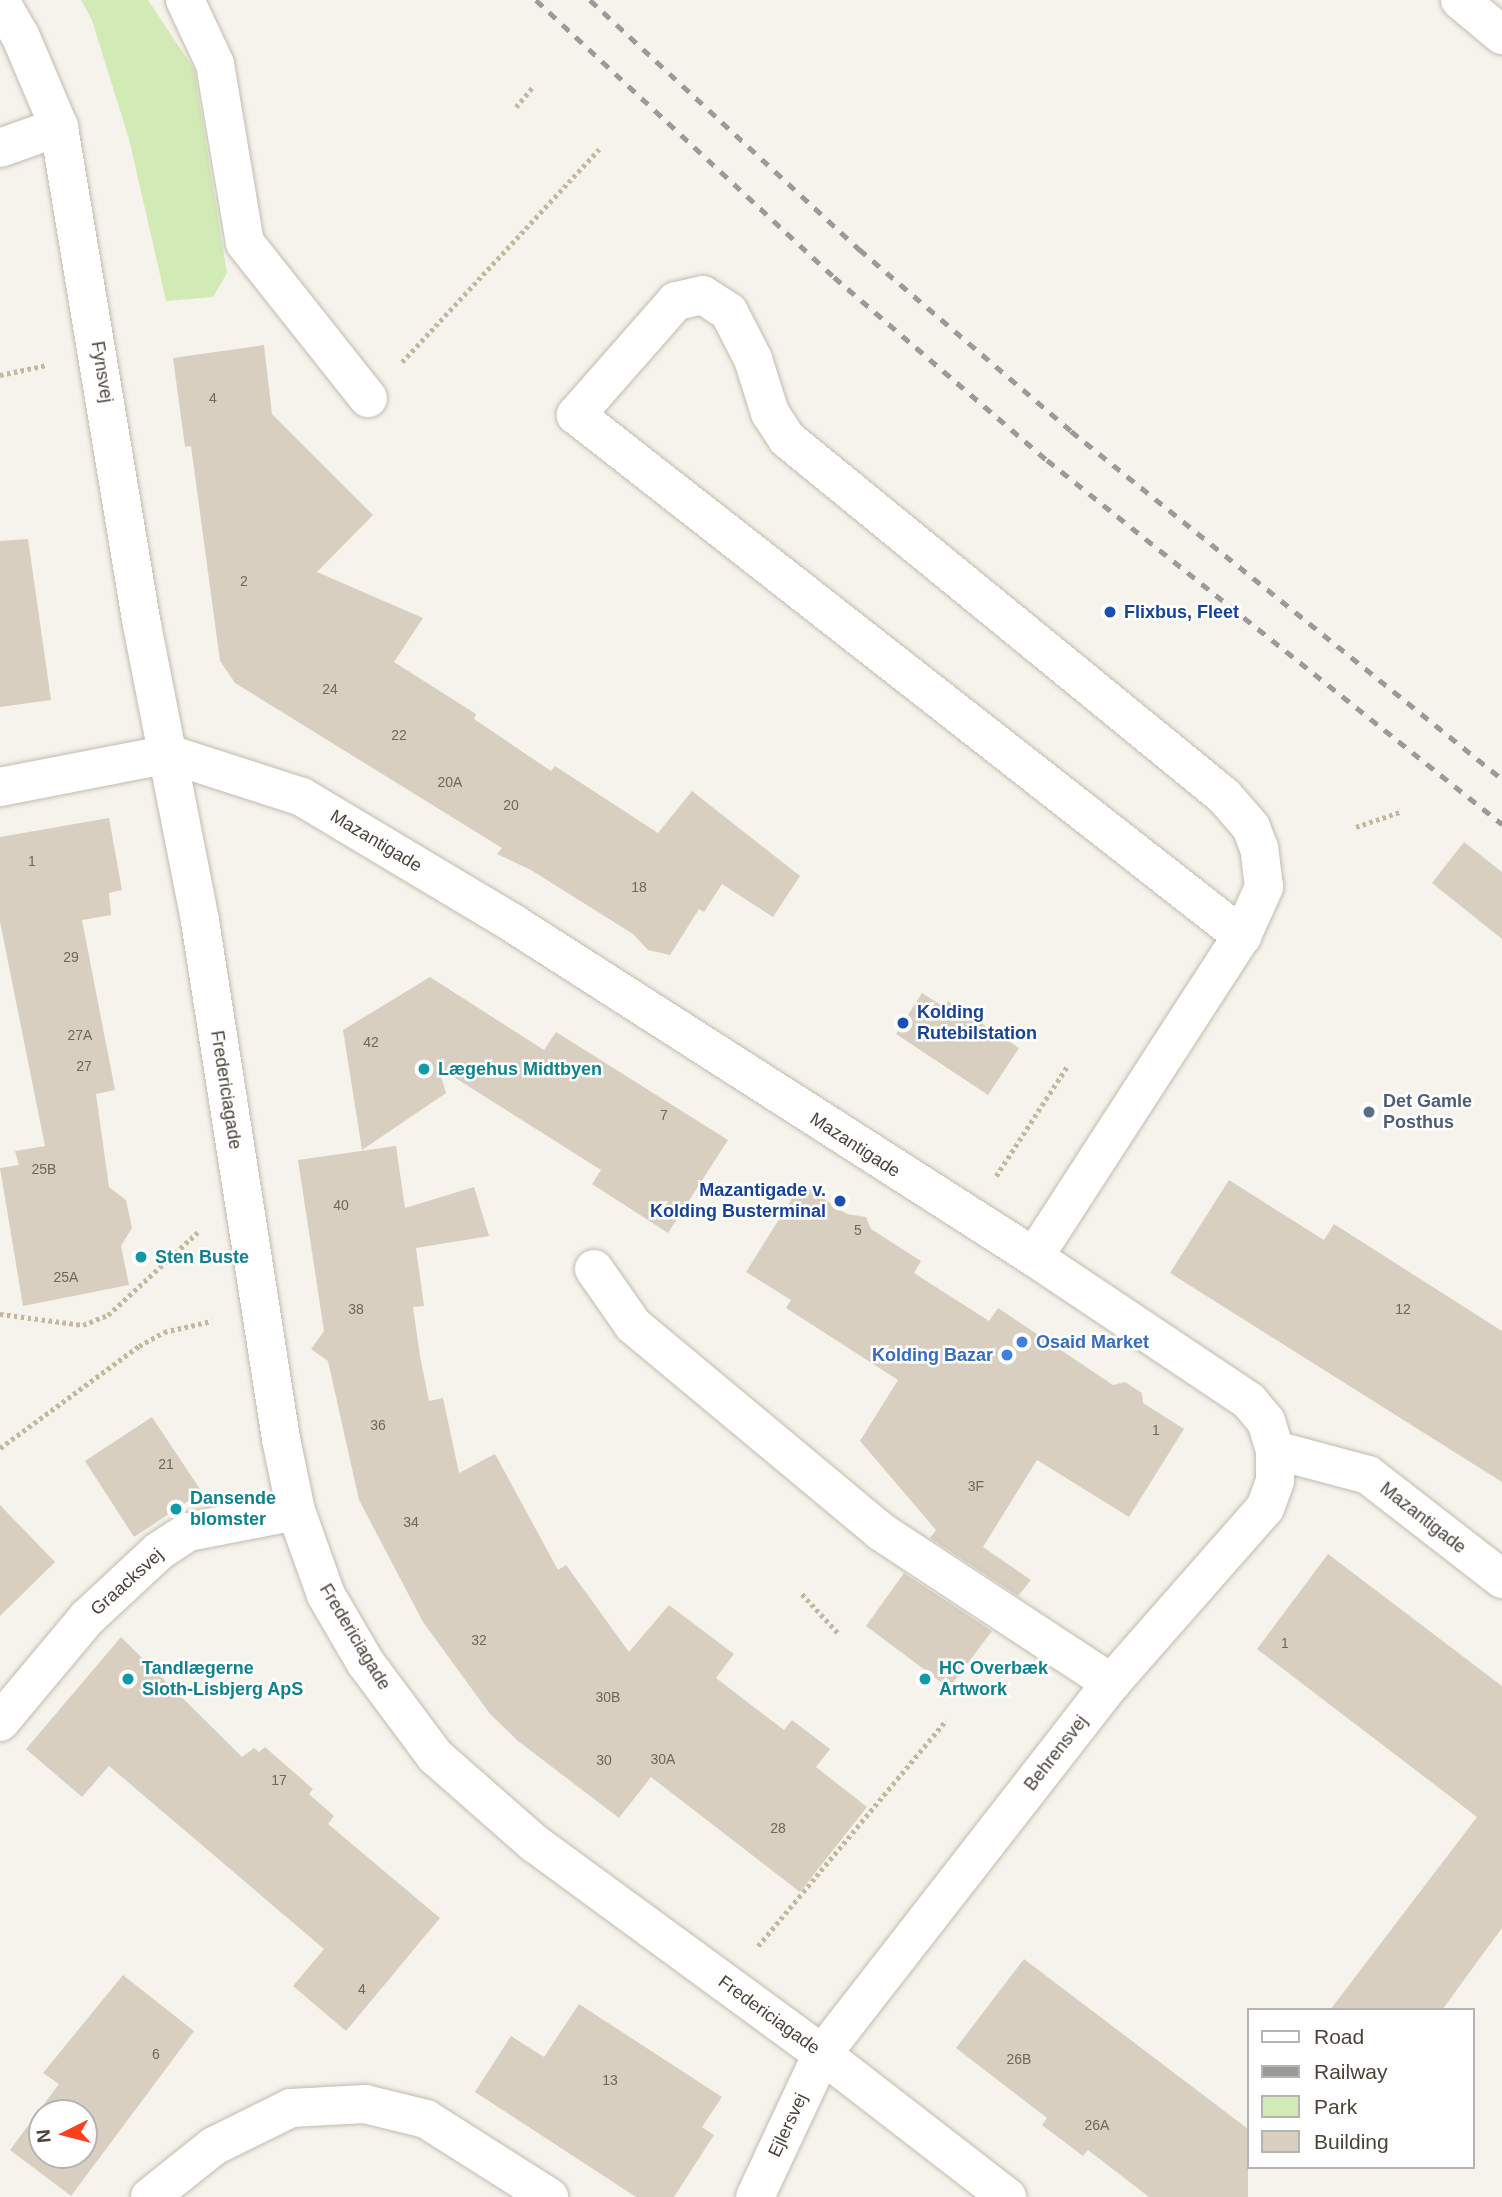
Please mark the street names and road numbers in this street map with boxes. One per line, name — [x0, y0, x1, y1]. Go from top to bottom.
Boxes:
street label: Fynsvej — [86, 340, 118, 404]
street label: Mazantigade — [326, 805, 426, 877]
street label: Fredericiagade — [206, 1029, 246, 1151]
street label: Mazantigade — [806, 1108, 904, 1182]
street label: Mazantigade — [1376, 1478, 1470, 1558]
street label: Graacksvej — [86, 1544, 168, 1620]
street label: Fredericiagade — [315, 1580, 395, 1694]
street label: Behrensvej — [1020, 1711, 1092, 1795]
street label: Fredericiagade — [714, 1971, 824, 2059]
street label: Ejlersvej — [764, 2090, 812, 2160]

